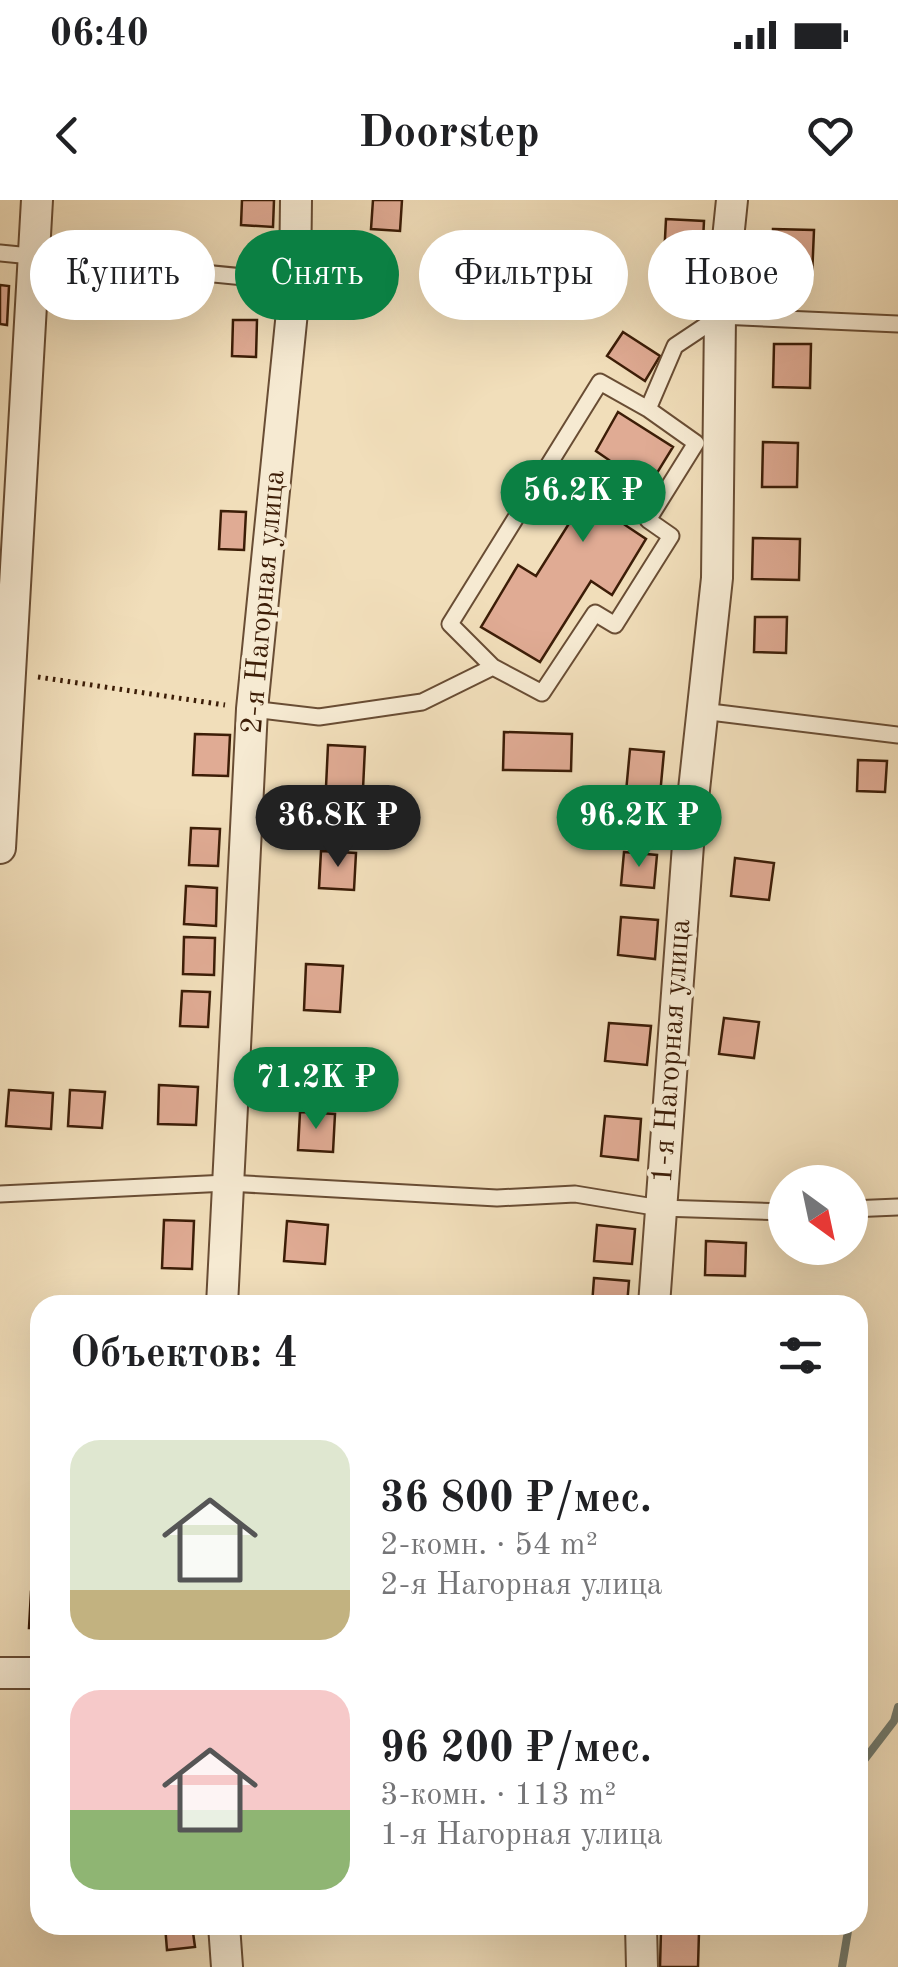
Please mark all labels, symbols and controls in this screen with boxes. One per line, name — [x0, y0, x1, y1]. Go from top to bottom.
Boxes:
text: 06:40 — [50, 16, 149, 54]
icon: back — [40, 108, 95, 163]
icon: heart — [803, 108, 858, 163]
text: Doorstep — [358, 112, 540, 157]
chip: Купить — [30, 230, 215, 320]
chip: Снять — [235, 230, 399, 320]
chip: Фильтры — [419, 230, 628, 320]
chip: Новое — [648, 230, 814, 320]
pin: 56.2K ₽ — [491, 460, 675, 545]
street label: 2-я Нагорная улица — [238, 469, 291, 735]
text: 56.2K ₽ — [523, 476, 643, 508]
pin: 36.8K ₽ — [246, 785, 430, 870]
pin: 96.2K ₽ — [547, 785, 731, 870]
text: 36.8K ₽ — [278, 801, 398, 833]
text: 96.2K ₽ — [579, 801, 699, 833]
street label: 1-я Нагорная улица — [648, 918, 696, 1184]
pin: 71.2K ₽ — [224, 1047, 408, 1132]
text: 71.2K ₽ — [256, 1063, 376, 1095]
north arrow — [768, 1165, 868, 1265]
map controls — [768, 1165, 868, 1265]
icon: filters — [773, 1328, 828, 1383]
text: Объектов: 4 — [70, 1334, 298, 1376]
text: 36 800 ₽/мес. — [380, 1479, 652, 1521]
icon: home — [150, 1480, 270, 1600]
text: 2-комн. · 54 m² — [380, 1530, 598, 1562]
text: 2-я Нагорная улица — [380, 1570, 663, 1602]
text: 96 200 ₽/мес. — [380, 1729, 652, 1771]
icon: home — [150, 1730, 270, 1850]
text: 3-комн. · 113 m² — [380, 1780, 616, 1812]
text: 1-я Нагорная улица — [380, 1820, 663, 1852]

